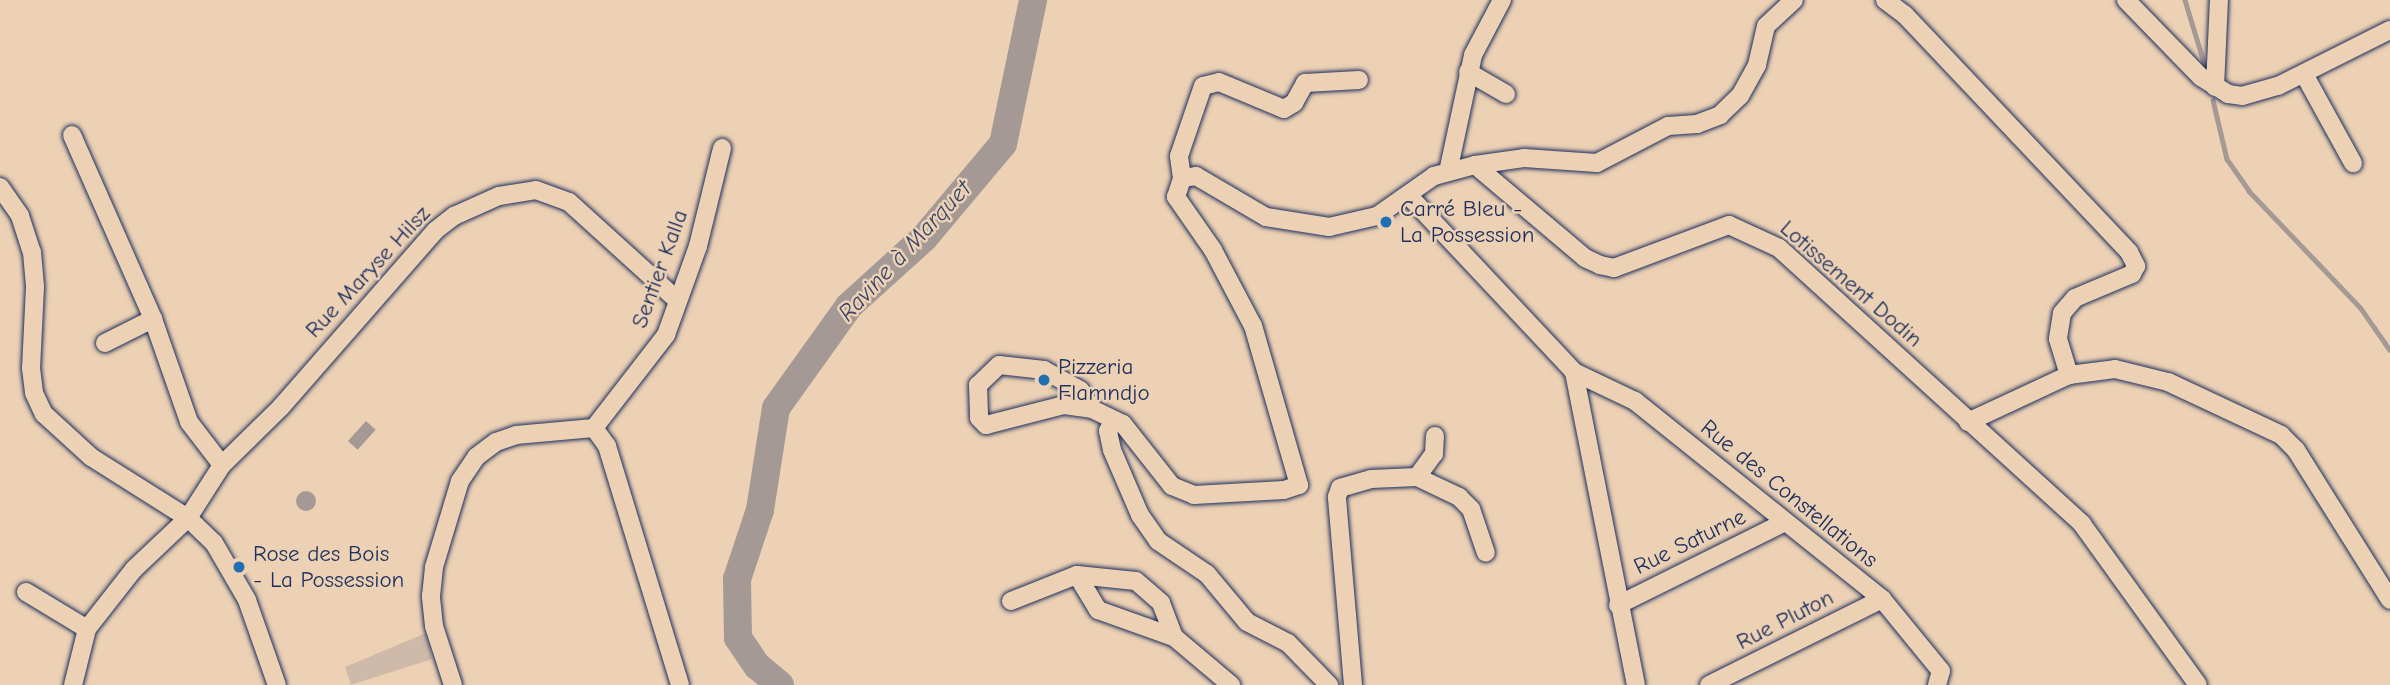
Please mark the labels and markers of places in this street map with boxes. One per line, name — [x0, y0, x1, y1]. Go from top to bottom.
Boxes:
place label: Carré Bleu - La Possession — [1400, 195, 1534, 249]
marker: Carré Bleu - La Possession — [1378, 214, 1394, 230]
place label: Pizzeria Flamndjo — [1058, 353, 1150, 407]
marker: Pizzeria Flamndjo — [1036, 372, 1052, 388]
place label: Rose des Bois - La Possession — [253, 540, 404, 594]
marker: Rose des Bois - La Possession — [231, 559, 247, 575]

